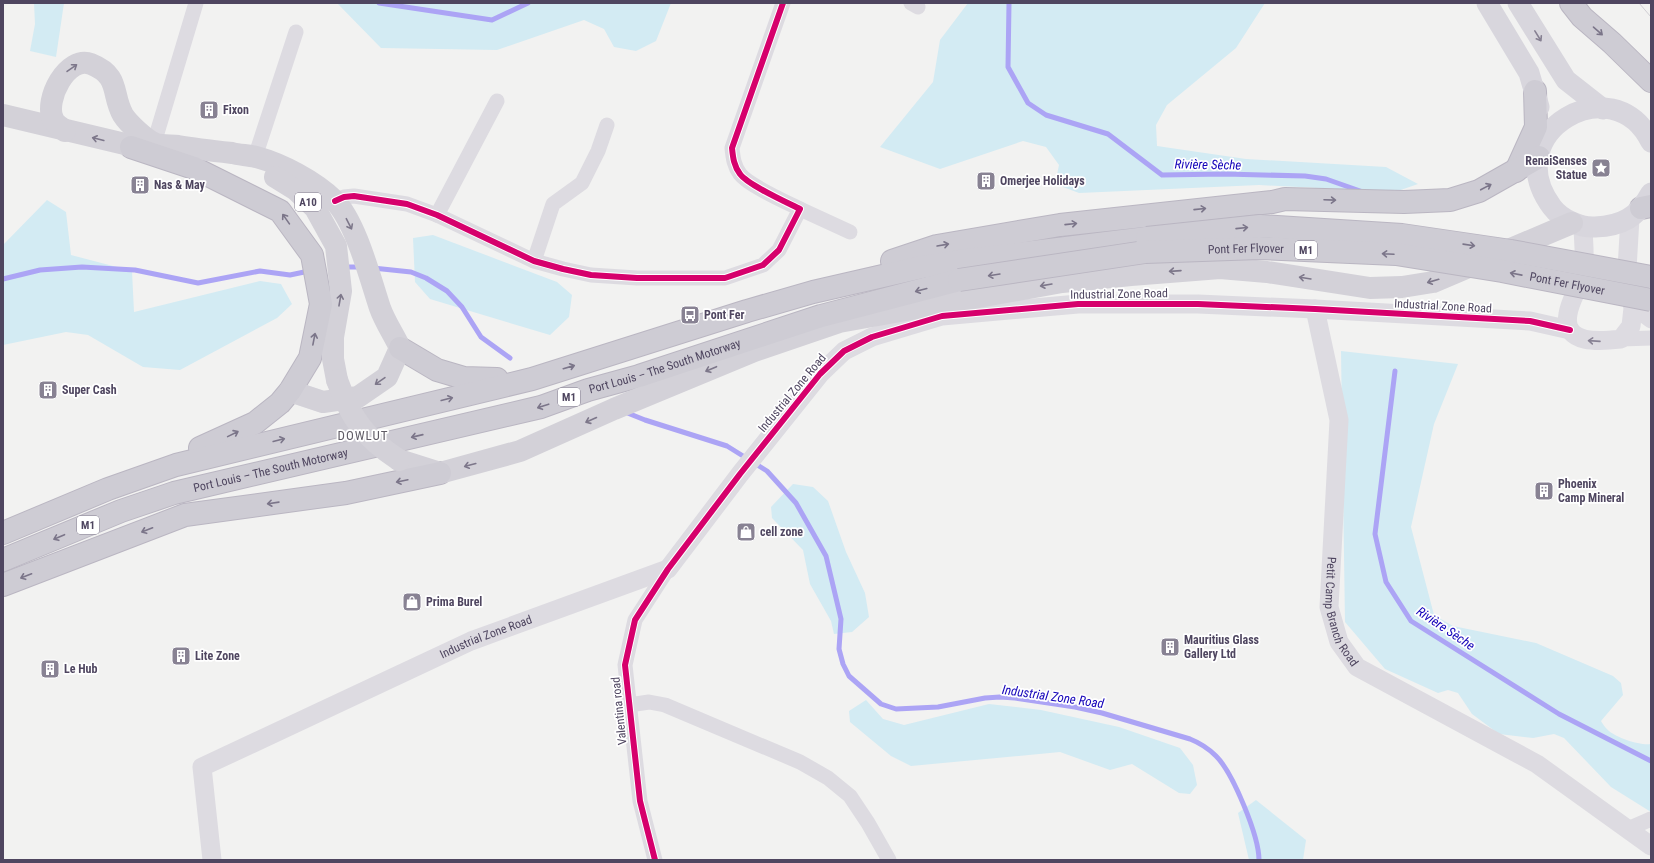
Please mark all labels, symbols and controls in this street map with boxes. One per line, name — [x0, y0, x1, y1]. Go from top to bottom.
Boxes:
one-way arrow — [1592, 26, 1603, 35]
one-way arrow — [1534, 30, 1542, 41]
one-way arrow — [66, 64, 77, 72]
building icon: Fixon — [198, 99, 220, 121]
place label: Fixon — [223, 103, 249, 117]
one-way arrow — [92, 134, 105, 142]
place label: RenaiSenses Statue — [1525, 154, 1588, 182]
water label: Rivière Sèche — [1175, 156, 1242, 173]
place icon: RenaiSenses Statue — [1590, 157, 1612, 179]
building icon: Omerjee Holidays — [975, 170, 997, 192]
building icon: Nas & May — [129, 174, 151, 196]
place label: Omerjee Holidays — [1000, 174, 1085, 188]
place label: Nas & May — [154, 178, 206, 192]
one-way arrow — [1480, 183, 1492, 190]
road number: A10 — [295, 193, 321, 211]
one-way arrow — [1323, 196, 1336, 204]
one-way arrow — [1194, 206, 1207, 213]
one-way arrow — [282, 214, 290, 225]
one-way arrow — [346, 218, 353, 230]
one-way arrow — [1064, 220, 1077, 227]
one-way arrow — [1235, 224, 1248, 232]
one-way arrow — [936, 241, 949, 249]
street label: Pont Fer Flyover — [1208, 241, 1285, 257]
road number: M1 — [1295, 241, 1317, 259]
one-way arrow — [1462, 241, 1475, 249]
one-way arrow — [1382, 250, 1395, 257]
one-way arrow — [1169, 268, 1182, 275]
one-way arrow — [1510, 270, 1523, 278]
street label: Pont Fer Flyover — [1528, 270, 1606, 298]
one-way arrow — [988, 271, 1001, 279]
one-way arrow — [1299, 274, 1312, 282]
one-way arrow — [1427, 278, 1440, 285]
one-way arrow — [1040, 281, 1053, 289]
street label: Industrial Zone Road — [1070, 286, 1168, 302]
one-way arrow — [915, 287, 928, 294]
one-way arrow — [336, 294, 344, 307]
street label: Industrial Zone Road — [1394, 296, 1492, 316]
bus stop icon: Pont Fer — [679, 304, 701, 326]
place label: Pont Fer — [704, 308, 744, 322]
one-way arrow — [310, 333, 318, 346]
street label: Port Louis – The South Motorway — [587, 336, 742, 396]
one-way arrow — [1588, 337, 1601, 344]
street label: Industrial Zone Road — [755, 351, 829, 435]
one-way arrow — [563, 363, 576, 370]
one-way arrow — [705, 366, 717, 373]
one-way arrow — [375, 377, 386, 385]
building icon: Super Cash — [37, 379, 59, 401]
place label: Super Cash — [62, 383, 117, 397]
road number: M1 — [558, 388, 580, 406]
one-way arrow — [440, 395, 453, 403]
one-way arrow — [537, 403, 550, 410]
one-way arrow — [585, 416, 597, 424]
district label: DOWLUT — [337, 428, 389, 443]
one-way arrow — [227, 430, 239, 437]
one-way arrow — [410, 433, 423, 441]
one-way arrow — [273, 435, 286, 443]
street label: Port Louis – The South Motorway — [192, 445, 349, 495]
one-way arrow — [463, 462, 476, 469]
one-way arrow — [395, 477, 408, 485]
place label: Phoenix Camp Mineral — [1558, 477, 1624, 505]
building icon: Phoenix Camp Mineral — [1533, 480, 1555, 502]
one-way arrow — [267, 499, 280, 507]
road number: M1 — [77, 516, 99, 534]
shop icon: cell zone — [735, 521, 757, 543]
place label: cell zone — [760, 525, 803, 539]
one-way arrow — [142, 526, 154, 534]
one-way arrow — [54, 533, 66, 541]
street label: Petit Camp Branch Road — [1322, 556, 1361, 669]
one-way arrow — [20, 573, 32, 581]
shop icon: Prima Burel — [401, 591, 423, 613]
place label: Prima Burel — [426, 595, 482, 609]
water label: Rivière Sèche — [1414, 604, 1478, 653]
street label: Industrial Zone Road — [438, 612, 534, 662]
place label: Mauritius Glass Gallery Ltd — [1184, 633, 1260, 661]
building icon: Mauritius Glass Gallery Ltd — [1159, 636, 1181, 658]
building icon: Lite Zone — [170, 645, 192, 667]
place label: Lite Zone — [195, 649, 240, 663]
building icon: Le Hub — [39, 658, 61, 680]
place label: Le Hub — [64, 662, 98, 676]
street label: Valentina road — [608, 676, 630, 746]
water label: Industrial Zone Road — [1001, 682, 1106, 711]

